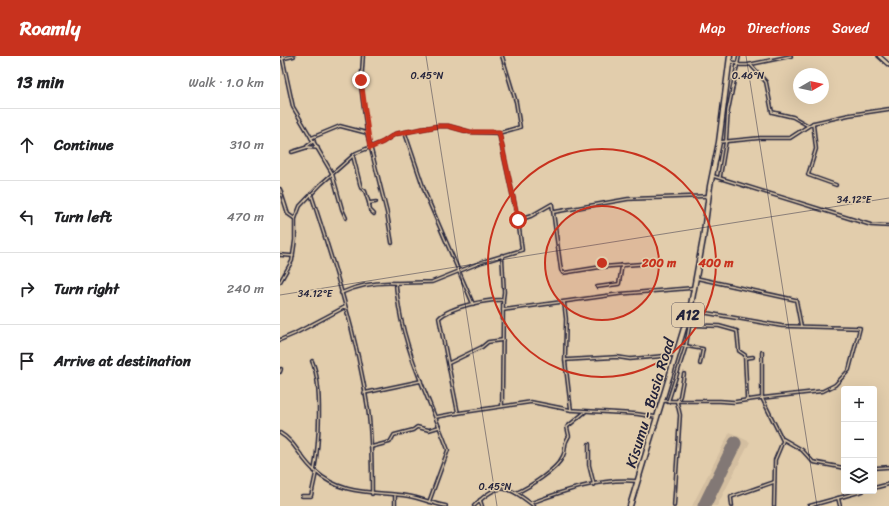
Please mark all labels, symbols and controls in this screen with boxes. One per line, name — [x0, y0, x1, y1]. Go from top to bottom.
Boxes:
text: Roamly — [20, 12, 80, 45]
text: Map — [699, 16, 725, 41]
text: Directions — [747, 16, 810, 41]
text: Saved — [832, 16, 869, 41]
text: 13 min — [16, 67, 64, 97]
text: 0.45°N — [411, 67, 444, 85]
text: 0.46°N — [732, 67, 764, 85]
north arrow — [793, 68, 829, 104]
text: Walk · 1.0 km — [189, 71, 264, 94]
route end — [352, 71, 370, 89]
text: Continue — [54, 132, 114, 158]
text: 310 m — [230, 133, 264, 156]
icon: ahead — [16, 134, 38, 156]
text: 34.12°E — [837, 191, 873, 209]
text: Turn left — [54, 204, 112, 230]
text: 470 m — [227, 205, 264, 228]
icon: left — [16, 206, 38, 228]
route start — [509, 211, 527, 229]
text: 200 m — [641, 252, 677, 274]
text: 400 m — [697, 252, 734, 274]
centre of rings — [595, 256, 609, 270]
text: Turn right — [54, 276, 119, 302]
text: 240 m — [227, 277, 264, 300]
icon: right — [16, 278, 38, 300]
text: 34.12°E — [298, 285, 334, 303]
road number: A12 — [672, 303, 704, 327]
street label: Kisumu - Busia Road — [618, 334, 682, 471]
text: Arrive at destination — [54, 348, 191, 374]
icon: arrive — [16, 350, 38, 372]
map controls — [841, 386, 877, 494]
button: + — [841, 386, 877, 422]
button: − — [841, 422, 877, 458]
button: layers — [841, 458, 877, 494]
text: 0.45°N — [479, 478, 512, 496]

